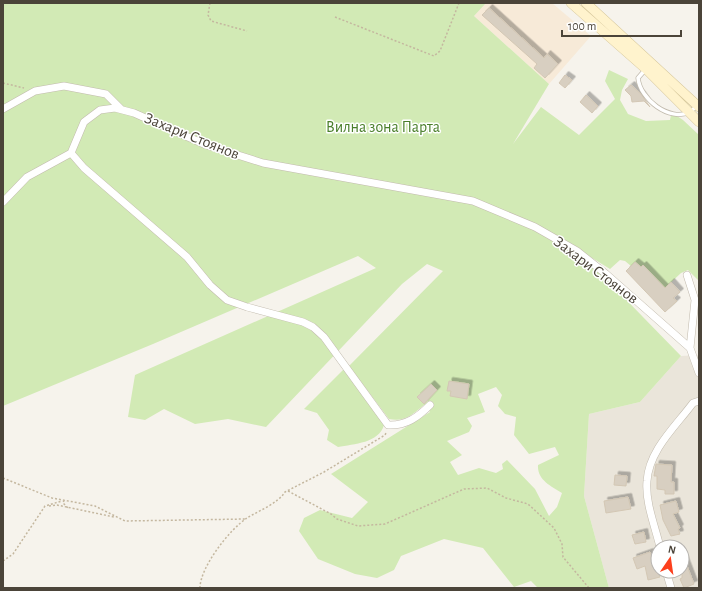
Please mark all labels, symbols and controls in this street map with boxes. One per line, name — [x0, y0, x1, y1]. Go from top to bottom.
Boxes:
scale bar — [562, 12, 681, 38]
text: 100 m — [568, 20, 596, 32]
street label: Захари Стоянов — [142, 110, 242, 162]
park label: Вилна зона Парта — [326, 119, 440, 135]
street label: Захари Стоянов — [551, 233, 641, 307]
north arrow — [650, 539, 690, 579]
text: N — [667, 544, 677, 556]

